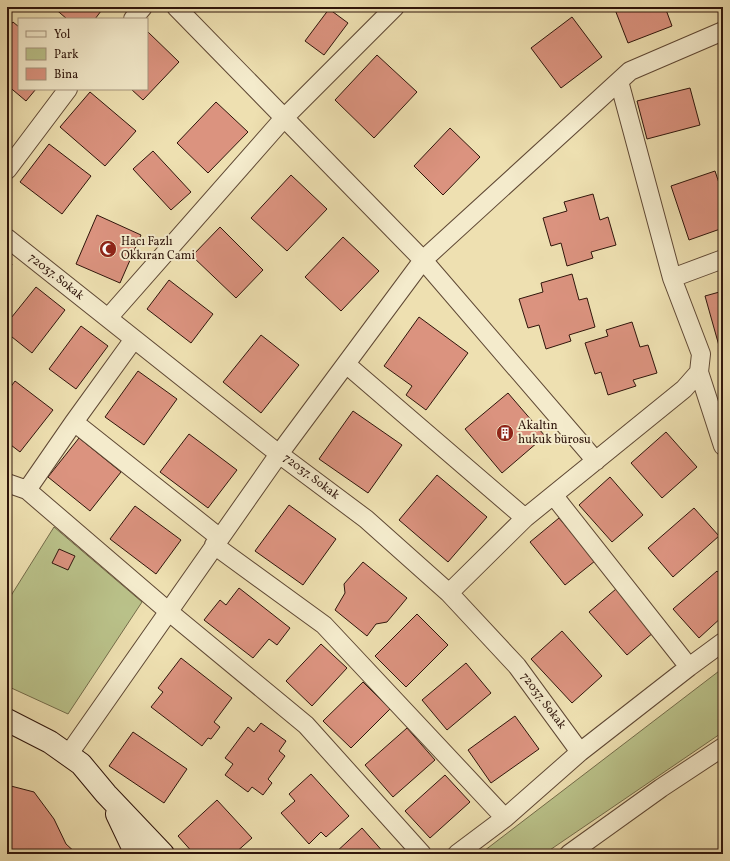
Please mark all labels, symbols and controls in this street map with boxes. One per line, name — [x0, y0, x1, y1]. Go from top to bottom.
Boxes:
legend — [18, 18, 148, 90]
text: Yol — [54, 27, 71, 43]
text: Park — [54, 47, 79, 63]
text: Bina — [54, 67, 78, 83]
place label: Hacı Fazlı Okkıran Cami — [121, 234, 195, 264]
mosque icon: Hacı Fazlı Okkıran Cami — [98, 239, 118, 259]
street label: 72037. Sokak — [25, 250, 88, 304]
place label: Akaltın hukuk bürosu — [518, 418, 591, 448]
building icon: Akaltın hukuk bürosu — [495, 423, 515, 443]
street label: 72037. Sokak — [280, 451, 343, 504]
street label: 72037. Sokak — [517, 670, 570, 733]

